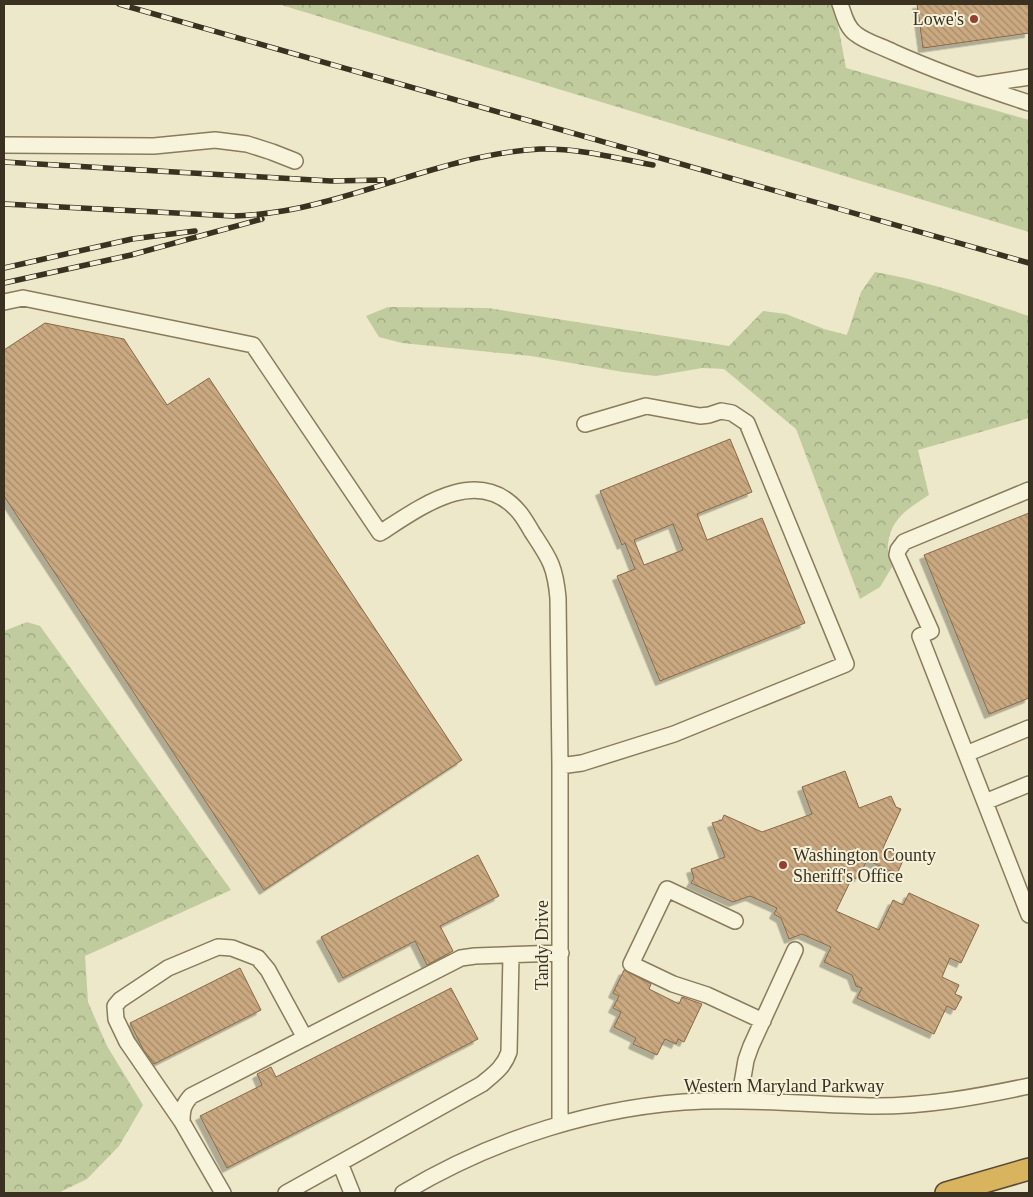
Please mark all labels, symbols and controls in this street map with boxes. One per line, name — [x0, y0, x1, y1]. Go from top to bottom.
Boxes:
place label: Lowe's — [913, 9, 964, 29]
marker: Lowe's — [968, 13, 980, 25]
place label: Washington County Sheriff's Office — [793, 845, 936, 886]
marker: Washington County Sheriff's Office — [777, 859, 789, 871]
street label: Tandy Drive — [532, 900, 552, 990]
street label: Western Maryland Parkway — [684, 1076, 884, 1096]

